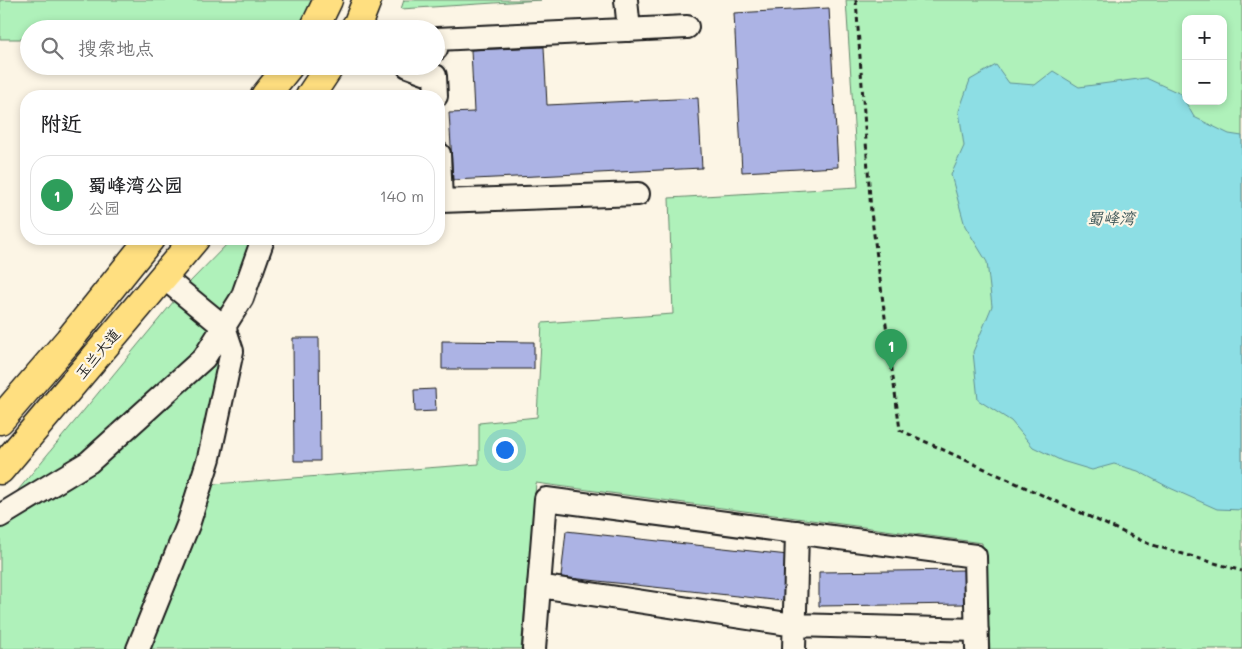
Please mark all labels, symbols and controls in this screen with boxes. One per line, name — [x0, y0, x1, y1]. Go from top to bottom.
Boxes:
map controls — [1182, 15, 1227, 105]
button: + — [1182, 15, 1227, 60]
search box — [20, 20, 445, 75]
icon: search — [38, 34, 66, 62]
text: 搜索地点 — [78, 35, 154, 60]
button: − — [1182, 60, 1227, 105]
text: 附近 — [40, 109, 82, 136]
text: 蜀峰湾公园 — [88, 172, 183, 197]
text: 1 — [53, 185, 61, 206]
text: 140 m — [380, 185, 424, 206]
text: 公园 — [88, 197, 120, 218]
water label: 蜀峰湾 — [1087, 207, 1137, 228]
street label: 玉兰大道 — [70, 324, 124, 383]
pin: 1 — [875, 329, 907, 370]
your location — [492, 437, 518, 463]

